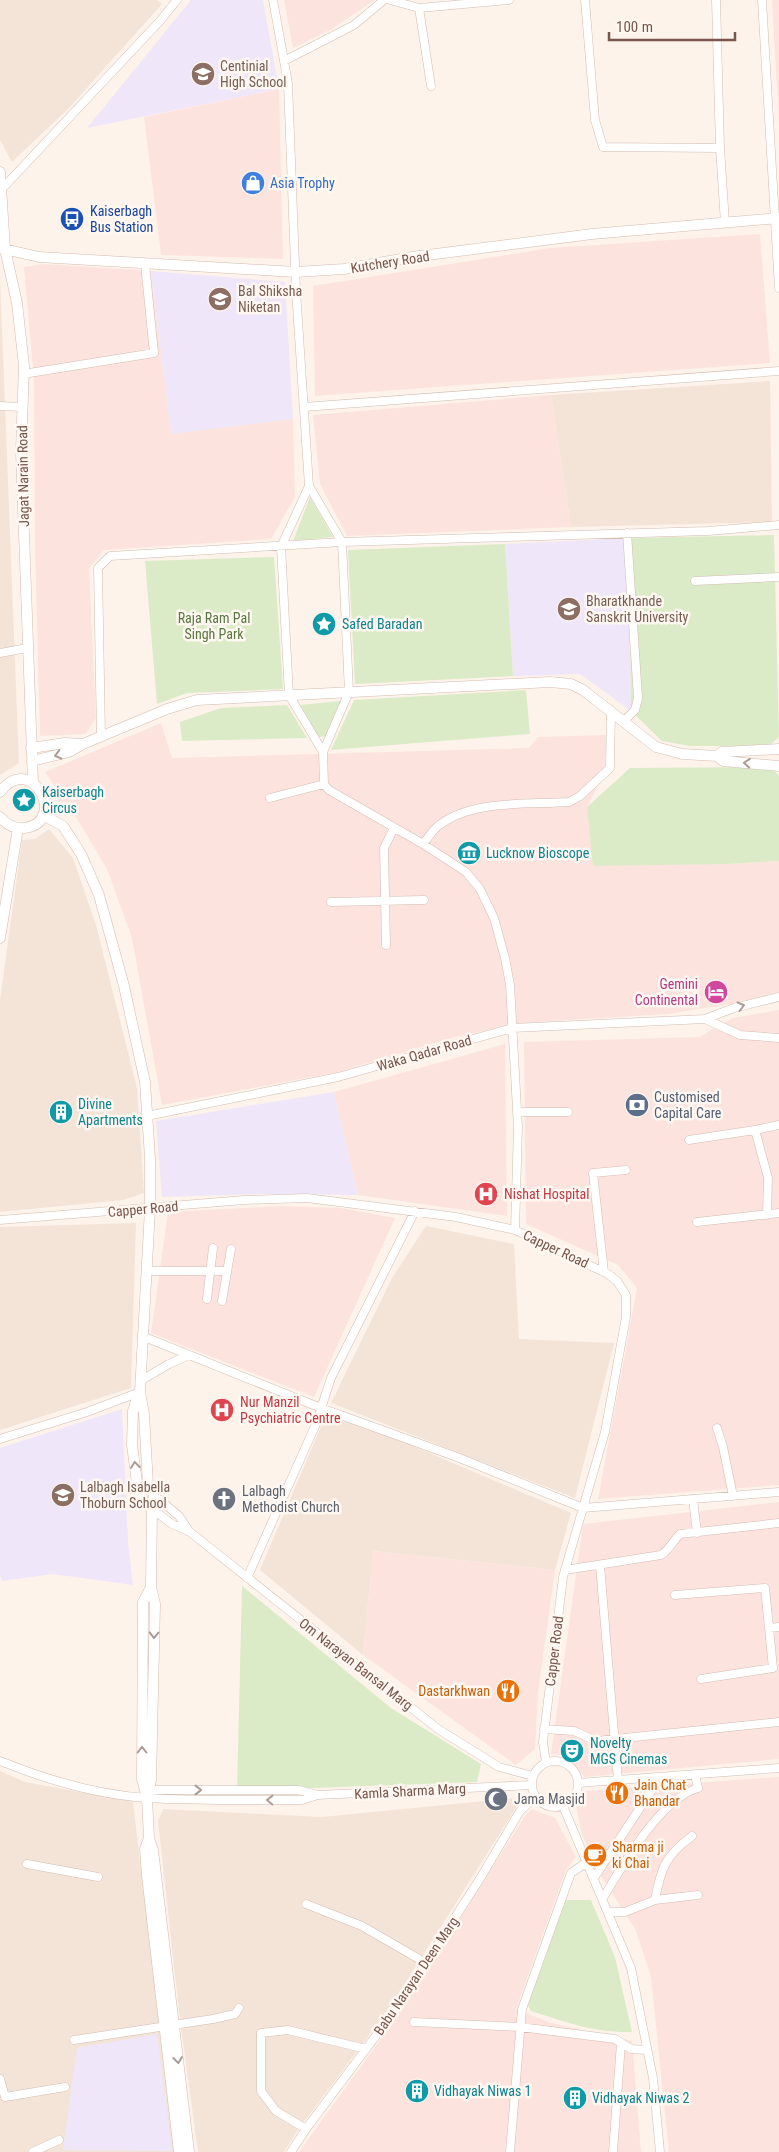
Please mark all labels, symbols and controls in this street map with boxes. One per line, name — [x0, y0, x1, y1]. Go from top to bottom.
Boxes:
scale bar — [609, 10, 735, 42]
text: 100 m — [616, 18, 653, 36]
place label: Centinial High School — [220, 58, 287, 90]
school or university icon: Centinial High School — [190, 61, 216, 87]
shop icon: Asia Trophy — [240, 170, 266, 196]
place label: Asia Trophy — [270, 175, 335, 191]
place label: Kaiserbagh Bus Station — [90, 203, 153, 235]
bus stop icon: Kaiserbagh Bus Station — [59, 206, 85, 232]
street label: Kutchery Road — [349, 248, 431, 276]
place label: Bal Shiksha Niketan — [238, 283, 302, 315]
school or university icon: Bal Shiksha Niketan — [207, 286, 233, 312]
street label: Jagat Narain Road — [14, 425, 32, 527]
place label: Bharatkhande Sanskrit University — [586, 593, 689, 625]
school or university icon: Bharatkhande Sanskrit University — [556, 596, 582, 622]
park label: Raja Ram Pal Singh Park — [178, 610, 250, 642]
place icon: Safed Baradan — [311, 611, 337, 637]
place label: Safed Baradan — [342, 616, 422, 632]
one-way arrow — [55, 749, 63, 759]
one-way arrow — [743, 758, 751, 769]
place label: Kaiserbagh Circus — [42, 784, 104, 816]
place icon: Kaiserbagh Circus — [11, 787, 37, 813]
museum icon: Lucknow Bioscope — [456, 840, 482, 866]
place label: Lucknow Bioscope — [486, 845, 590, 861]
place label: Gemini Continental — [635, 976, 698, 1008]
hotel icon: Gemini Continental — [703, 979, 729, 1005]
one-way arrow — [737, 1001, 746, 1012]
street label: Waka Qadar Road — [375, 1032, 473, 1074]
place label: Customised Capital Care — [654, 1089, 722, 1121]
bank icon: Customised Capital Care — [624, 1092, 650, 1118]
place label: Divine Apartments — [78, 1096, 143, 1128]
building icon: Divine Apartments — [48, 1099, 74, 1125]
hospital icon: Nishat Hospital — [473, 1181, 499, 1207]
place label: Nishat Hospital — [504, 1186, 589, 1202]
street label: Capper Road — [107, 1198, 179, 1220]
street label: Capper Road — [521, 1227, 591, 1271]
place label: Nur Manzil Psychiatric Centre — [240, 1394, 341, 1426]
hospital icon: Nur Manzil Psychiatric Centre — [209, 1397, 235, 1423]
one-way arrow — [130, 1461, 141, 1469]
place label: Lalbagh Isabella Thoburn School — [80, 1479, 170, 1511]
school or university icon: Lalbagh Isabella Thoburn School — [50, 1482, 76, 1508]
place label: Lalbagh Methodist Church — [242, 1483, 340, 1515]
church icon: Lalbagh Methodist Church — [211, 1486, 237, 1512]
street label: Om Narayan Bansal Marg — [296, 1615, 416, 1713]
street label: Capper Road — [542, 1615, 566, 1687]
one-way arrow — [149, 1632, 159, 1640]
restaurant icon: Dastarkhwan — [495, 1678, 521, 1704]
place label: Dastarkhwan — [418, 1683, 490, 1699]
place label: Novelty MGS Cinemas — [590, 1735, 667, 1767]
theatre icon: Novelty MGS Cinemas — [559, 1738, 585, 1764]
one-way arrow — [137, 1746, 147, 1754]
place label: Jain Chat Bhandar — [634, 1777, 686, 1809]
street label: Kamla Sharma Marg — [354, 1780, 466, 1802]
restaurant icon: Jain Chat Bhandar — [604, 1780, 630, 1806]
one-way arrow — [194, 1785, 202, 1795]
mosque icon: Jama Masjid — [483, 1786, 509, 1812]
place label: Jama Masjid — [514, 1791, 585, 1807]
one-way arrow — [266, 1795, 274, 1805]
place label: Sharma ji ki Chai — [612, 1839, 664, 1871]
cafe icon: Sharma ji ki Chai — [582, 1842, 608, 1868]
street label: Babu Narayan Deen Marg — [370, 1914, 462, 2038]
one-way arrow — [172, 2056, 183, 2064]
building icon: Vidhayak Niwas 1 — [404, 2078, 430, 2104]
place label: Vidhayak Niwas 1 — [434, 2083, 532, 2099]
building icon: Vidhayak Niwas 2 — [562, 2085, 588, 2111]
place label: Vidhayak Niwas 2 — [592, 2090, 690, 2106]

